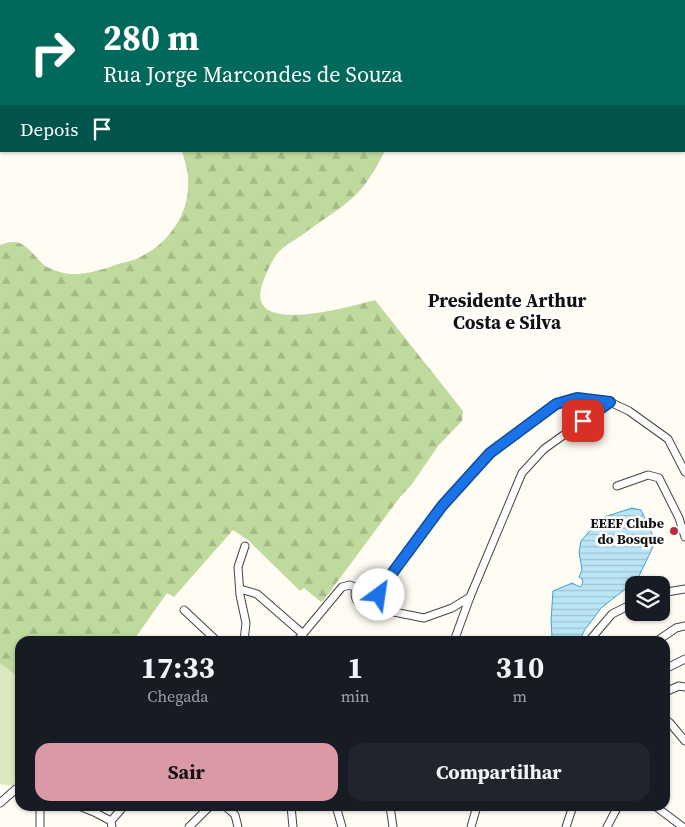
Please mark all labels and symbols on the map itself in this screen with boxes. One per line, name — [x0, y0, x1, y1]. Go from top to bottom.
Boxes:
district label: Presidente Arthur Costa e Silva — [428, 287, 586, 335]
pin — [562, 400, 604, 442]
place label: EEEF Clube do Bosque — [590, 513, 664, 549]
marker: EEEF Clube do Bosque — [668, 525, 680, 537]
position arrow — [352, 568, 404, 620]

